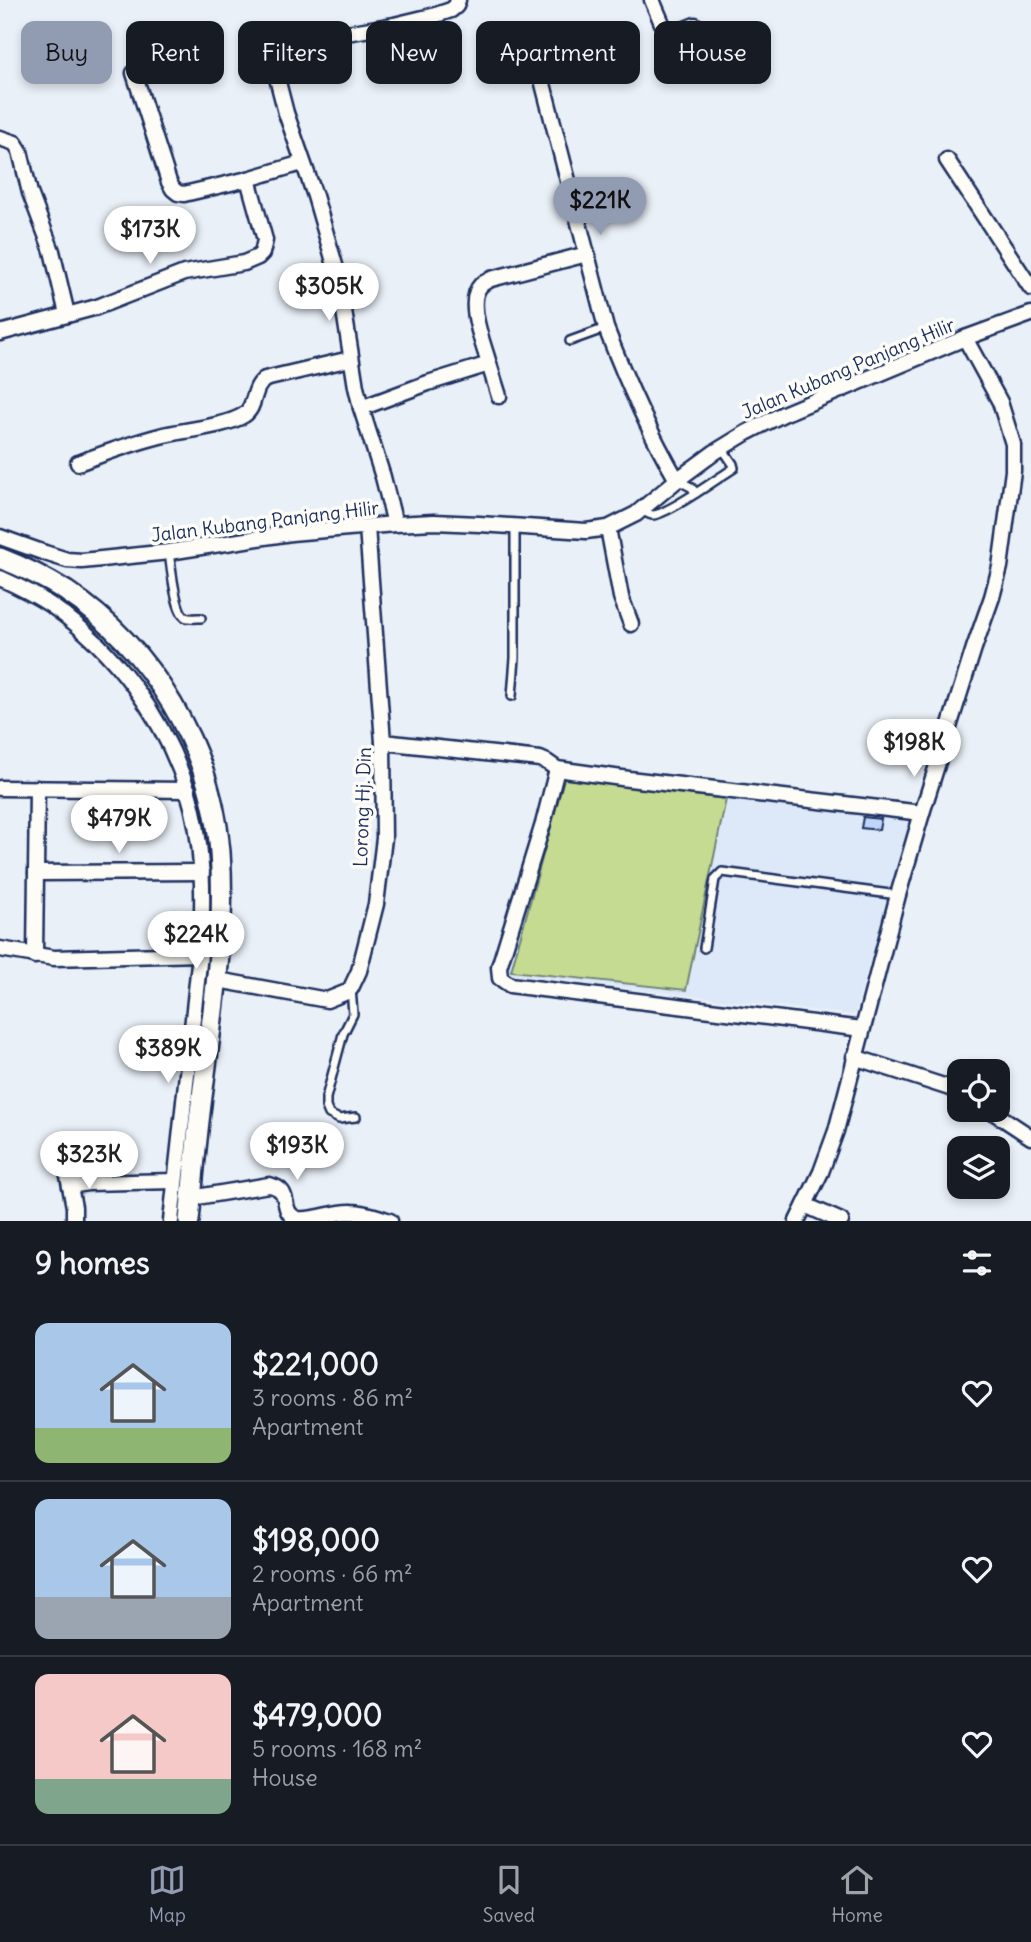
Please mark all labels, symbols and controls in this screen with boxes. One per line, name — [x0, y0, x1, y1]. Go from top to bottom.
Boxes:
chip: Buy — [21, 21, 112, 84]
chip: Rent — [126, 21, 224, 84]
chip: Filters — [238, 21, 352, 84]
chip: New — [366, 21, 462, 84]
chip: Apartment — [476, 21, 640, 84]
chip: House — [654, 21, 771, 84]
pin: $221K — [551, 177, 649, 237]
text: $221K — [569, 185, 631, 214]
pin: $173K — [101, 206, 199, 266]
text: $173K — [120, 214, 180, 243]
pin: $305K — [280, 264, 378, 323]
text: $305K — [295, 271, 363, 300]
street label: Jalan Kubang Panjang Hilir — [738, 312, 958, 424]
street label: Jalan Kubang Panjang Hilir — [150, 495, 381, 547]
pin: $198K — [865, 720, 963, 779]
text: $198K — [883, 727, 945, 756]
street label: Lorong Hj. Din — [348, 747, 376, 867]
pin: $479K — [70, 796, 168, 855]
text: $479K — [87, 803, 151, 832]
pin: $224K — [147, 912, 245, 971]
text: $224K — [163, 919, 229, 948]
pin: $389K — [119, 1026, 217, 1085]
text: $389K — [135, 1033, 201, 1062]
map controls — [947, 1059, 1010, 1199]
button: locate — [947, 1059, 1010, 1122]
pin: $193K — [248, 1122, 346, 1182]
text: $193K — [266, 1130, 328, 1159]
pin: $323K — [40, 1132, 138, 1191]
button: layers — [947, 1136, 1010, 1199]
text: $323K — [56, 1139, 122, 1168]
text: 9 homes — [35, 1244, 150, 1282]
icon: filters — [958, 1244, 996, 1282]
text: $221,000 — [252, 1345, 379, 1383]
icon: home — [91, 1351, 175, 1435]
icon: heart — [958, 1374, 996, 1412]
text: 3 rooms · 86 m² — [252, 1383, 413, 1412]
text: Apartment — [252, 1412, 364, 1441]
text: $198,000 — [252, 1521, 380, 1559]
icon: home — [91, 1527, 175, 1611]
icon: heart — [958, 1550, 996, 1588]
text: 2 rooms · 66 m² — [252, 1559, 413, 1588]
text: Apartment — [252, 1588, 364, 1617]
text: $479,000 — [252, 1696, 383, 1734]
icon: home — [91, 1702, 175, 1786]
icon: heart — [958, 1725, 996, 1763]
text: 5 rooms · 168 m² — [252, 1734, 422, 1763]
text: House — [252, 1763, 318, 1792]
tab: Map — [148, 1861, 186, 1927]
tab: Saved — [483, 1861, 535, 1927]
tab: Home — [831, 1861, 883, 1927]

